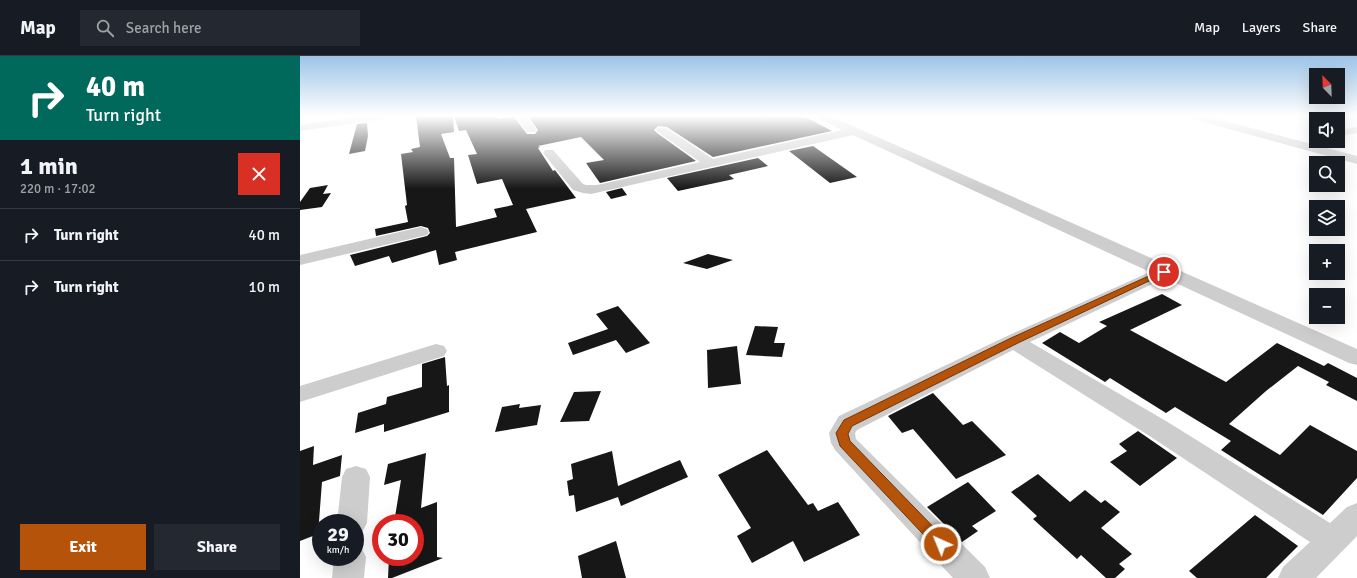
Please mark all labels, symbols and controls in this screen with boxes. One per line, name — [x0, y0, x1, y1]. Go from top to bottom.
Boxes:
search box — [80, 10, 360, 46]
text: Map — [20, 16, 56, 40]
icon: search — [94, 17, 116, 39]
text: Search here — [126, 19, 201, 37]
text: Map — [1194, 19, 1220, 36]
text: Layers — [1242, 19, 1281, 36]
text: Share — [1303, 19, 1337, 36]
north arrow — [1309, 68, 1345, 104]
map controls — [1309, 68, 1345, 324]
text: 40 m — [86, 70, 145, 104]
icon: right — [20, 72, 72, 124]
text: Turn right — [86, 104, 161, 126]
button: sound — [1309, 112, 1345, 148]
text: 1 min — [20, 151, 78, 181]
button: close — [238, 153, 280, 195]
button: search — [1309, 156, 1345, 192]
text: 220 m · 17:02 — [20, 181, 96, 197]
button: layers — [1309, 200, 1345, 236]
icon: right — [20, 224, 42, 246]
text: Turn right — [54, 226, 119, 244]
text: 40 m — [249, 226, 280, 244]
button: + — [1309, 244, 1345, 280]
pin — [1147, 255, 1181, 289]
icon: arrive — [1153, 261, 1175, 283]
icon: right — [20, 276, 42, 298]
text: Turn right — [54, 278, 119, 296]
text: 10 m — [249, 278, 280, 296]
button: − — [1309, 288, 1345, 324]
speed limit sign: 30 — [372, 514, 424, 566]
text: 29 — [327, 522, 349, 547]
position arrow — [920, 523, 962, 565]
button: Exit — [20, 524, 146, 570]
button: Share — [154, 524, 280, 570]
text: km/h — [327, 544, 349, 556]

